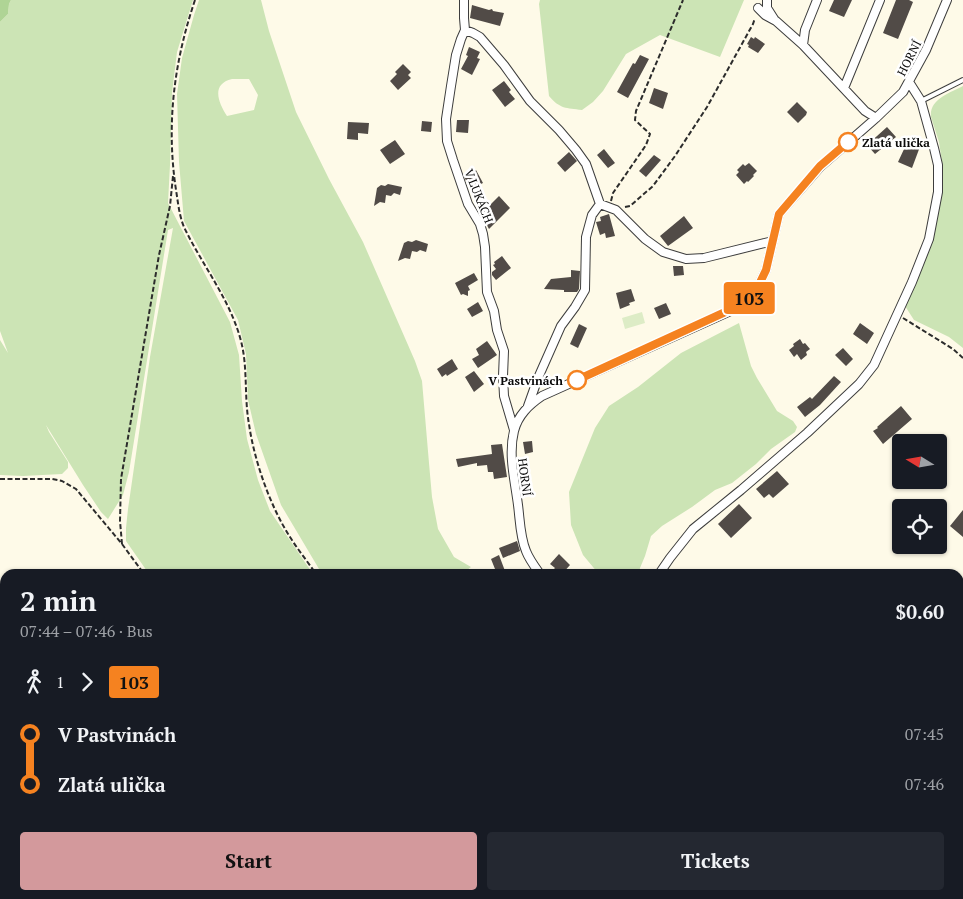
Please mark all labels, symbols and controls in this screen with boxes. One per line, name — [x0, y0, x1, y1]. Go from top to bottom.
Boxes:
street label: HORNÍ — [894, 37, 925, 78]
marker: Zlatá ulička — [838, 132, 858, 152]
place label: Zlatá ulička — [862, 135, 930, 150]
street label: V LUKÁCH — [461, 167, 497, 225]
line badge: 103 — [720, 282, 778, 314]
text: 103 — [734, 286, 764, 310]
marker: V Pastvinách — [567, 370, 587, 390]
place label: V Pastvinách — [488, 373, 563, 388]
north arrow — [892, 434, 948, 489]
map controls — [892, 434, 947, 554]
street label: HORNÍ — [515, 457, 535, 498]
button: locate — [892, 499, 947, 554]
text: 2 min — [20, 582, 97, 619]
text: $0.60 — [895, 599, 944, 624]
text: 07:44 – 07:46 · Bus — [20, 620, 153, 642]
icon: walk — [20, 668, 48, 696]
icon: forward — [73, 668, 101, 696]
text: 103 — [119, 670, 149, 694]
text: 1 — [56, 671, 65, 693]
text: V Pastvinách — [58, 722, 176, 747]
text: 07:45 — [905, 723, 944, 745]
text: Zlatá ulička — [58, 772, 166, 797]
text: 07:46 — [905, 773, 944, 795]
button: Start — [20, 832, 477, 890]
button: Tickets — [487, 832, 944, 890]

